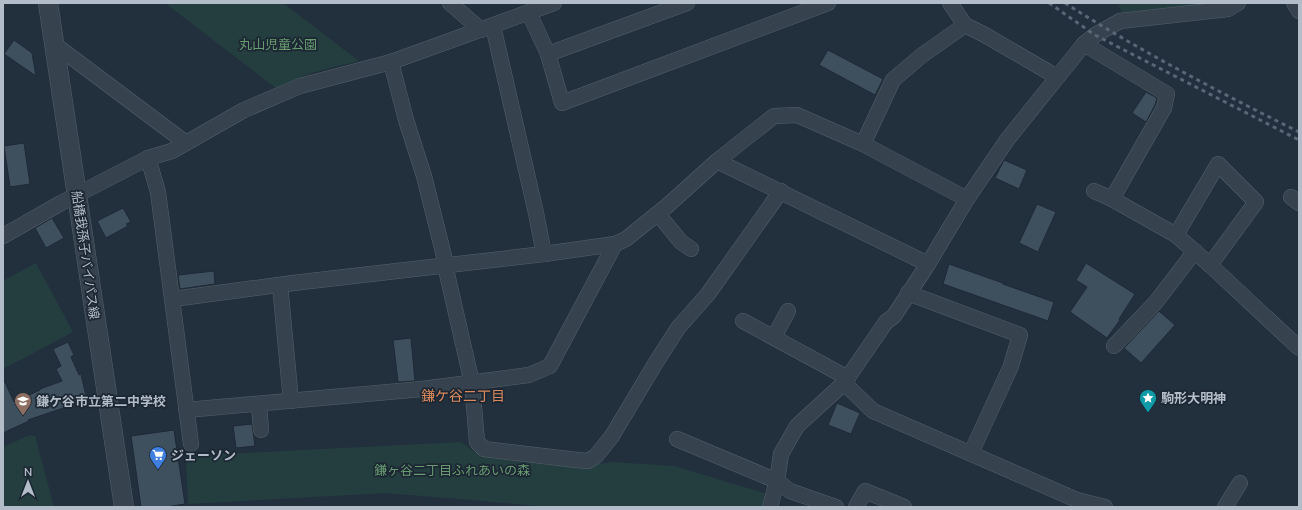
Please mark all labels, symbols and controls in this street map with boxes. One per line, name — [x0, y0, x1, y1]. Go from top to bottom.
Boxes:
park label: 丸山児童公園 — [239, 36, 317, 54]
street label: 船橋我孫子バイパス線 — [67, 190, 103, 321]
district label: 鎌ケ谷二丁目 — [421, 387, 505, 406]
place icon: 駒形大明神 — [1138, 388, 1158, 413]
place label: 駒形大明神 — [1161, 390, 1226, 408]
school or university icon: 鎌ケ谷市立第二中学校 — [13, 391, 33, 416]
place label: 鎌ケ谷市立第二中学校 — [36, 393, 166, 411]
supermarket icon: ジェーソン — [148, 445, 168, 470]
place label: ジェーソン — [171, 447, 236, 465]
north arrow — [8, 462, 48, 502]
park label: 鎌ヶ谷二丁目ふれあいの森 — [374, 462, 530, 480]
text: N — [24, 465, 32, 480]

